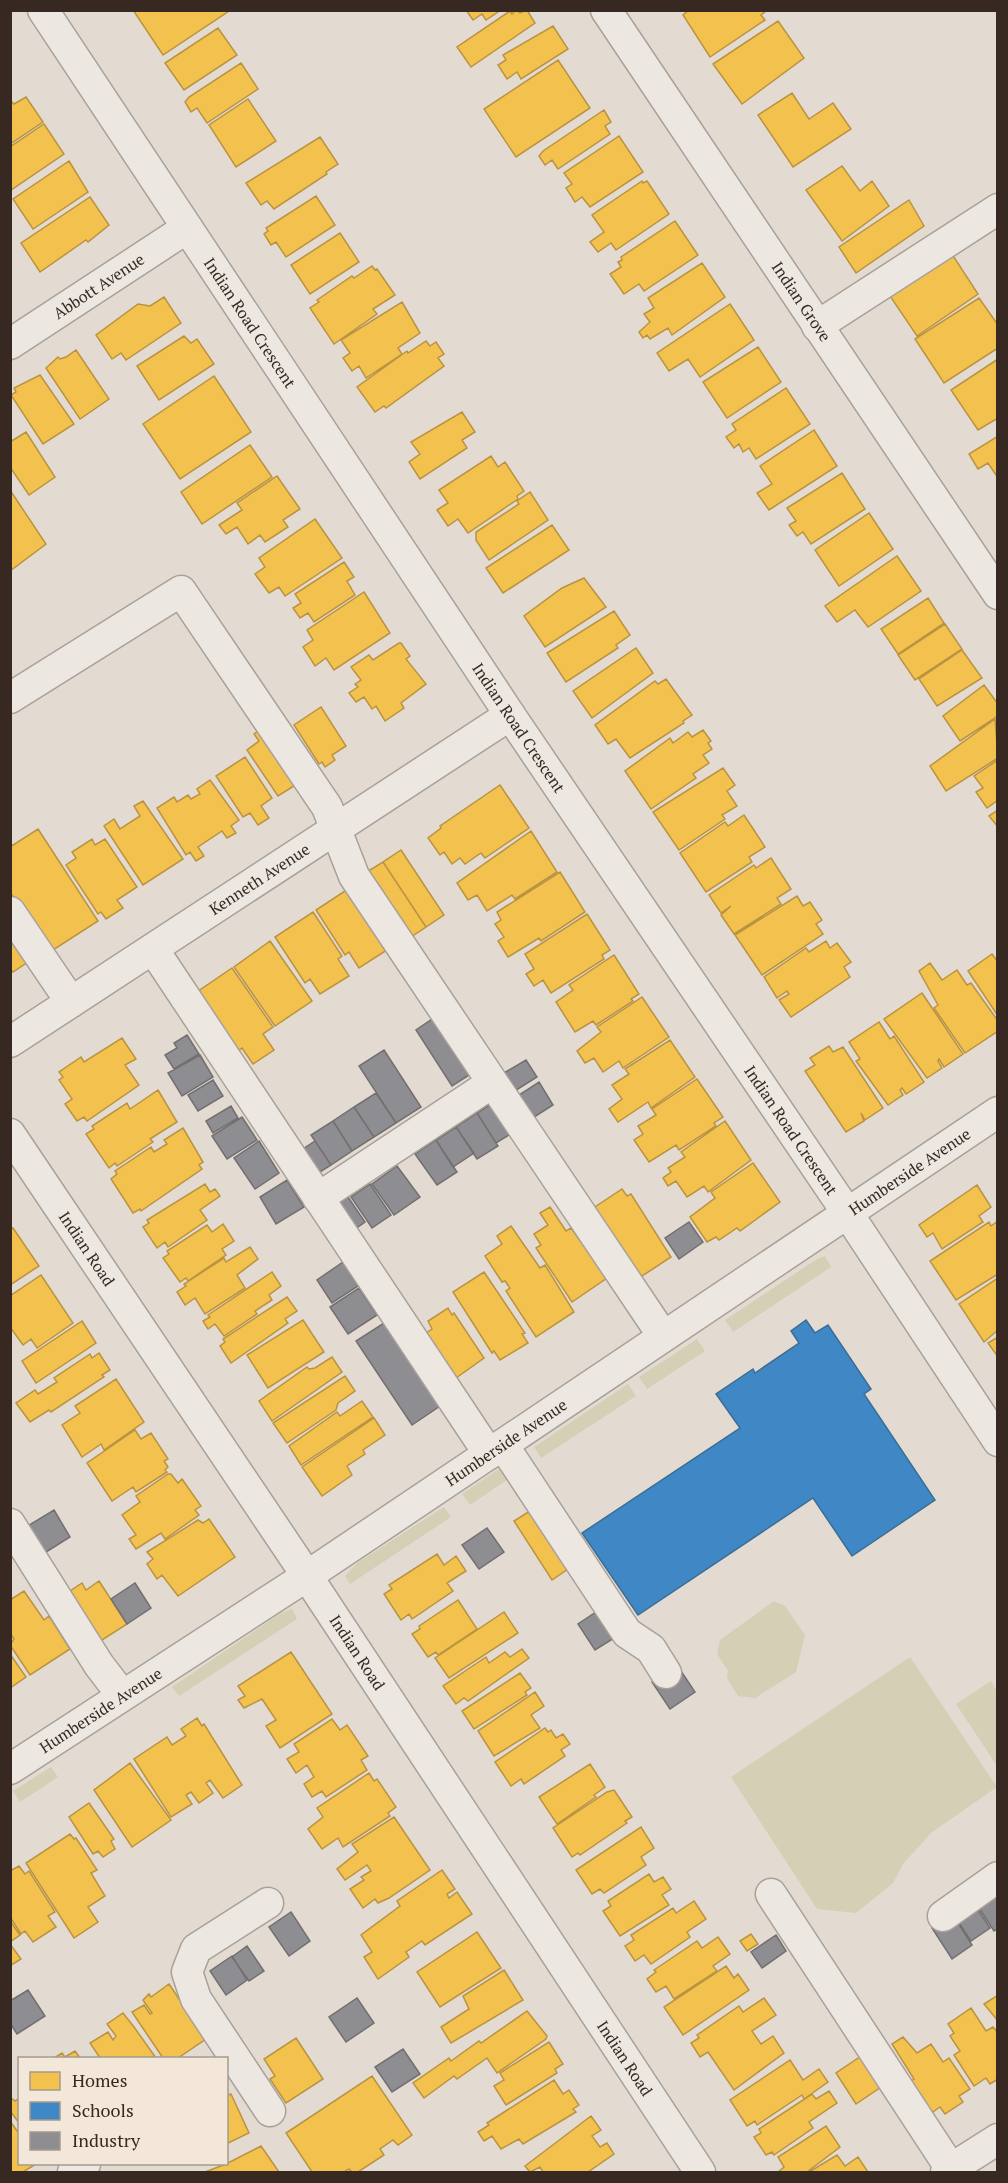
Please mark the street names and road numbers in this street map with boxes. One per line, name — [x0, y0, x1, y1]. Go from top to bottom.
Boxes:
street label: Abbott Avenue — [49, 248, 149, 324]
street label: Indian Road Crescent — [199, 253, 301, 392]
street label: Indian Grove — [767, 257, 836, 346]
street label: Indian Road Crescent — [467, 658, 570, 797]
street label: Kenneth Avenue — [205, 838, 314, 920]
street label: Indian Road Crescent — [739, 1061, 843, 1199]
street label: Humberside Avenue — [844, 1123, 975, 1220]
street label: Indian Road — [54, 1207, 120, 1291]
street label: Humberside Avenue — [441, 1394, 571, 1491]
street label: Indian Road — [324, 1610, 390, 1694]
street label: Humberside Avenue — [35, 1662, 166, 1758]
street label: Indian Road — [592, 2016, 658, 2100]

